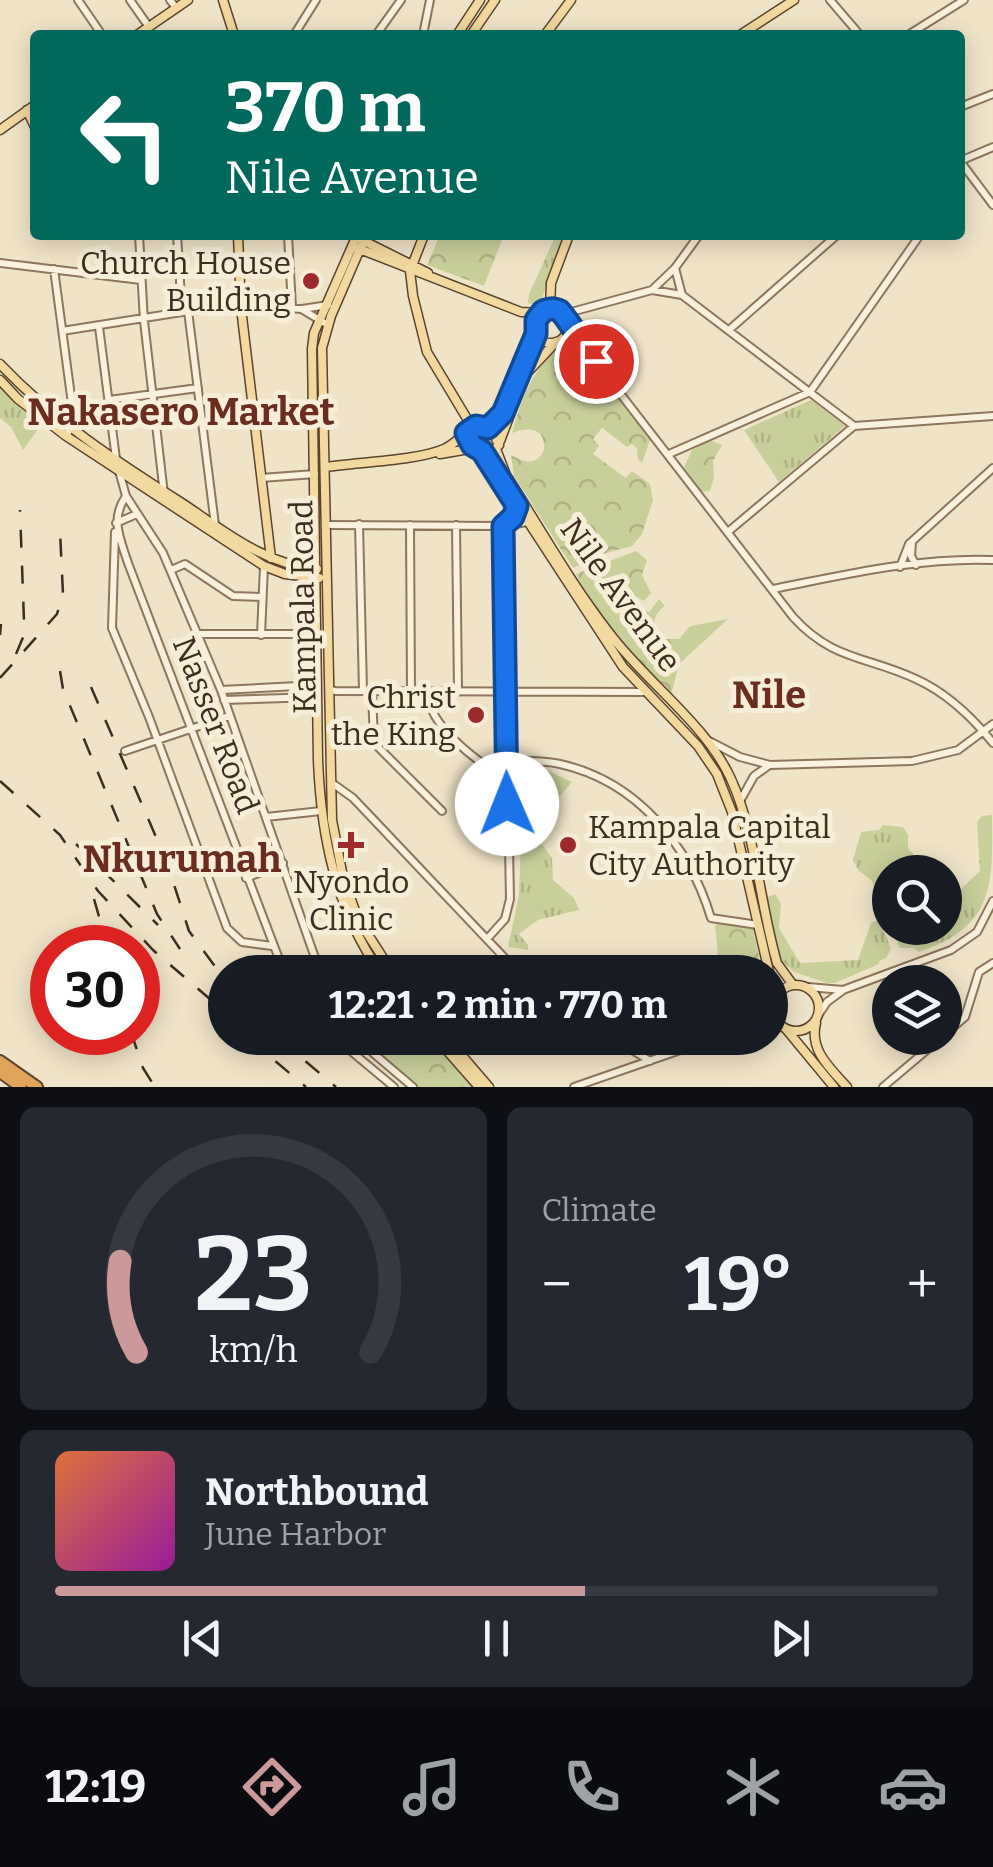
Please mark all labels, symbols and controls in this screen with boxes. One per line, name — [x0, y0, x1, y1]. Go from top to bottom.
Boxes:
text: 370 m — [225, 66, 426, 150]
icon: left — [60, 70, 190, 200]
text: Nile Avenue — [225, 151, 479, 205]
place label: Church House Building — [80, 244, 291, 319]
marker: Church House Building — [300, 270, 322, 292]
pin — [554, 319, 639, 404]
icon: arrive — [569, 334, 624, 389]
district label: Nakasero Market — [27, 389, 335, 435]
street label: Kampala Road — [282, 500, 324, 714]
street label: Nile Avenue — [553, 511, 689, 679]
street label: Nasser Road — [165, 631, 267, 819]
district label: Nile — [732, 672, 806, 718]
place label: Christ the King — [331, 678, 456, 753]
marker: Christ the King — [465, 704, 487, 726]
position arrow — [455, 752, 559, 856]
place label: Kampala Capital City Authority — [588, 808, 831, 883]
marker: Nyondo Clinic — [338, 832, 364, 858]
marker: Kampala Capital City Authority — [557, 834, 579, 856]
district label: Nkurumah — [83, 836, 281, 882]
map controls — [872, 855, 962, 1055]
button: search — [872, 855, 962, 945]
place label: Nyondo Clinic — [293, 863, 409, 938]
speed limit sign: 30 — [30, 925, 160, 1055]
button: layers — [872, 965, 962, 1055]
text: 12:21 · 2 min · 770 m — [329, 982, 667, 1028]
text: Climate — [542, 1191, 657, 1229]
text: 23 — [194, 1213, 312, 1338]
text: 19° — [685, 1240, 794, 1330]
text: − — [542, 1252, 572, 1318]
text: + — [907, 1252, 938, 1318]
text: km/h — [209, 1329, 297, 1371]
text: Northbound — [205, 1469, 428, 1515]
text: June Harbor — [205, 1515, 386, 1553]
icon: previous — [175, 1611, 230, 1666]
icon: pause — [469, 1611, 524, 1666]
icon: next — [763, 1611, 818, 1666]
icon: directions — [237, 1752, 307, 1822]
icon: music — [397, 1752, 467, 1822]
icon: phone — [557, 1752, 627, 1822]
icon: climate — [718, 1752, 788, 1822]
icon: car — [878, 1752, 948, 1822]
text: 12:19 — [45, 1760, 146, 1814]

